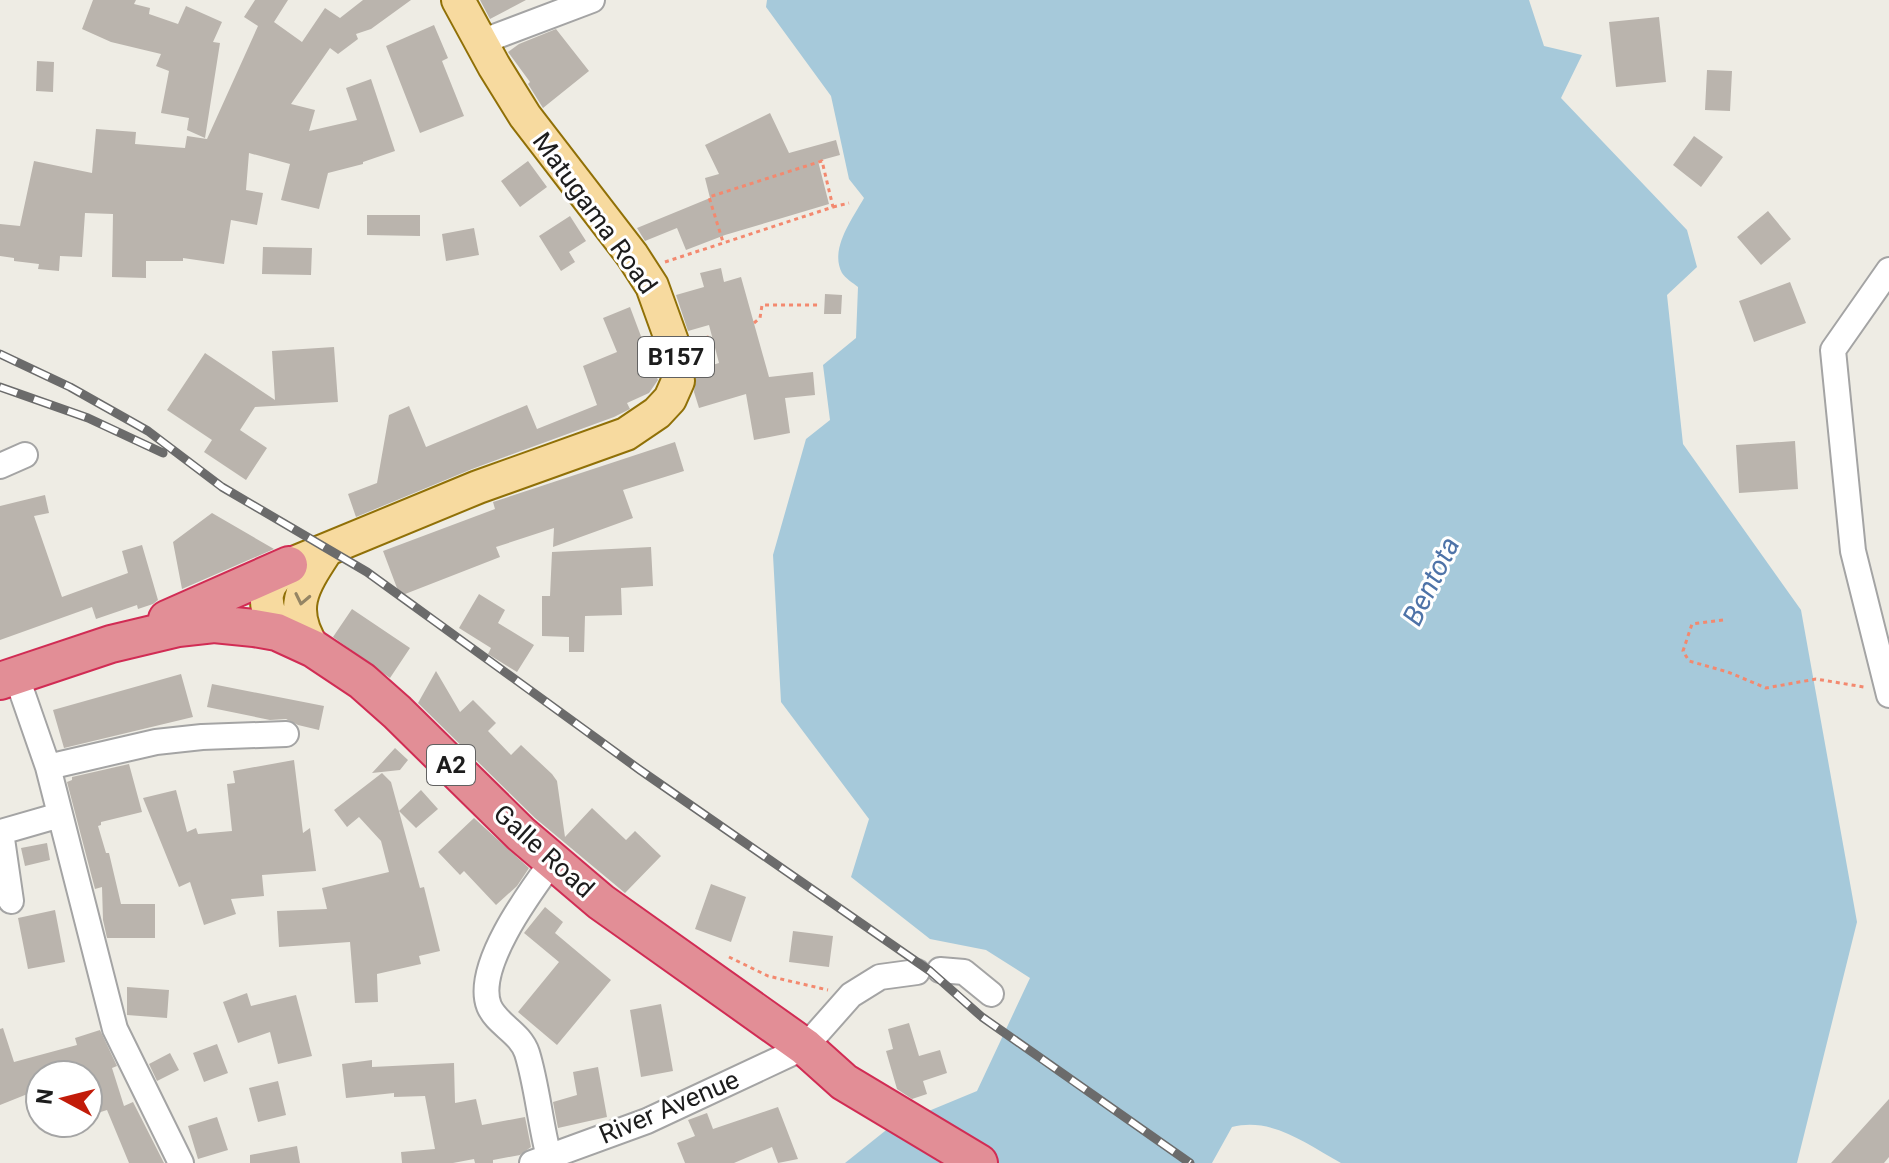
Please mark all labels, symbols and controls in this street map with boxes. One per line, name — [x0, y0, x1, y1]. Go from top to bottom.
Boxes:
street label: Matugama Road — [527, 127, 663, 299]
road number: B157 — [638, 337, 714, 377]
water label: Bentota — [1396, 531, 1466, 631]
one-way arrow — [294, 591, 311, 605]
road number: A2 — [427, 745, 475, 785]
street label: Galle Road — [488, 798, 600, 904]
north arrow — [24, 1059, 104, 1139]
street label: River Avenue — [595, 1064, 743, 1150]
text: N — [31, 1087, 58, 1106]

